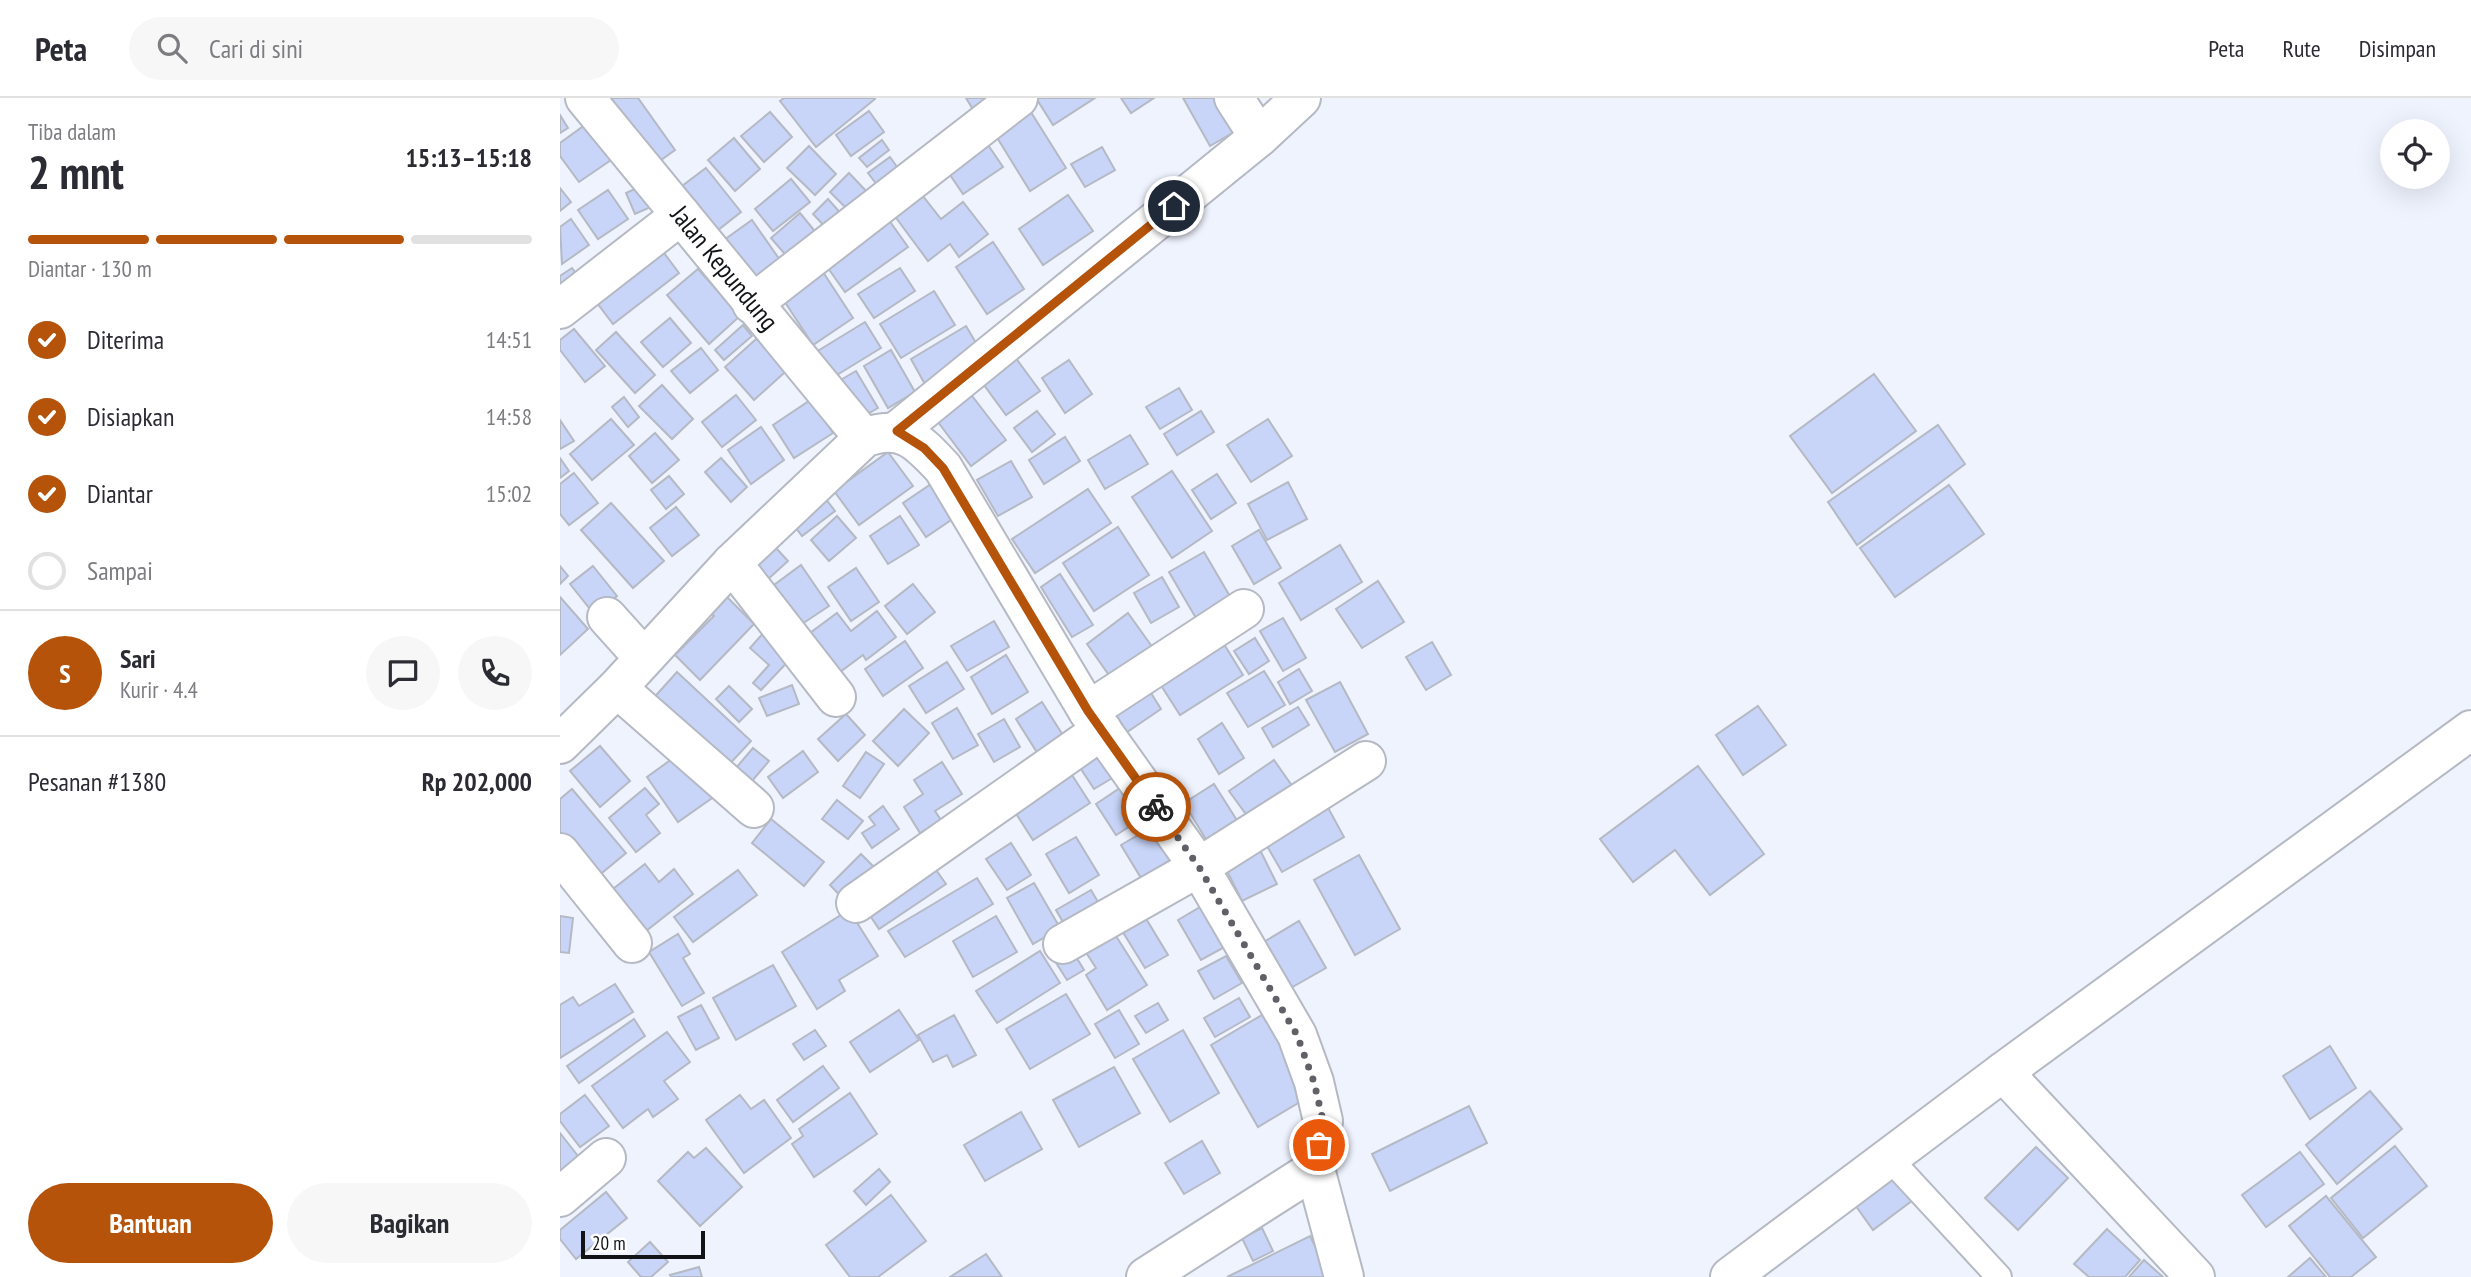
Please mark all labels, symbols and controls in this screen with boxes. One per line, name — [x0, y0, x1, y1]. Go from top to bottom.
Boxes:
search box — [129, 17, 619, 80]
text: Peta — [35, 27, 87, 70]
icon: search — [153, 29, 191, 67]
text: Cari di sini — [209, 32, 303, 65]
text: Peta — [2208, 33, 2244, 64]
text: Rute — [2282, 33, 2321, 64]
text: Disimpan — [2359, 33, 2436, 64]
text: Tiba dalam — [28, 117, 116, 146]
map controls — [2380, 119, 2450, 189]
button: locate — [2380, 119, 2450, 189]
text: 15:13–15:18 — [405, 141, 532, 174]
text: 2 mnt — [28, 142, 124, 202]
pin — [1144, 176, 1204, 236]
icon: home — [1155, 187, 1193, 225]
street label: Jalan Kepundung — [663, 198, 786, 337]
text: Diantar · 130 m — [28, 254, 152, 283]
icon: check — [28, 321, 66, 359]
text: Diterima — [87, 323, 164, 356]
text: 14:51 — [486, 325, 532, 354]
icon: check — [28, 398, 66, 436]
text: Disiapkan — [87, 400, 174, 433]
text: 14:58 — [486, 402, 532, 431]
icon: check — [28, 475, 66, 513]
text: Diantar — [87, 477, 153, 510]
text: 15:02 — [486, 479, 532, 508]
text: Sampai — [87, 554, 153, 587]
button: chat — [366, 636, 440, 710]
button: phone — [458, 636, 532, 710]
text: Sari — [120, 642, 156, 675]
text: S — [59, 657, 71, 690]
text: Kurir · 4.4 — [120, 675, 198, 704]
text: Pesanan #1380 — [28, 765, 166, 798]
text: Rp 202,000 — [422, 765, 532, 798]
courier — [1121, 772, 1191, 842]
icon: bike — [1137, 788, 1175, 826]
pin — [1289, 1115, 1349, 1175]
icon: bag — [1300, 1126, 1338, 1164]
button: Bantuan — [28, 1183, 273, 1263]
button: Bagikan — [287, 1183, 532, 1263]
scale bar — [581, 1228, 705, 1260]
text: 20 m — [592, 1231, 626, 1255]

